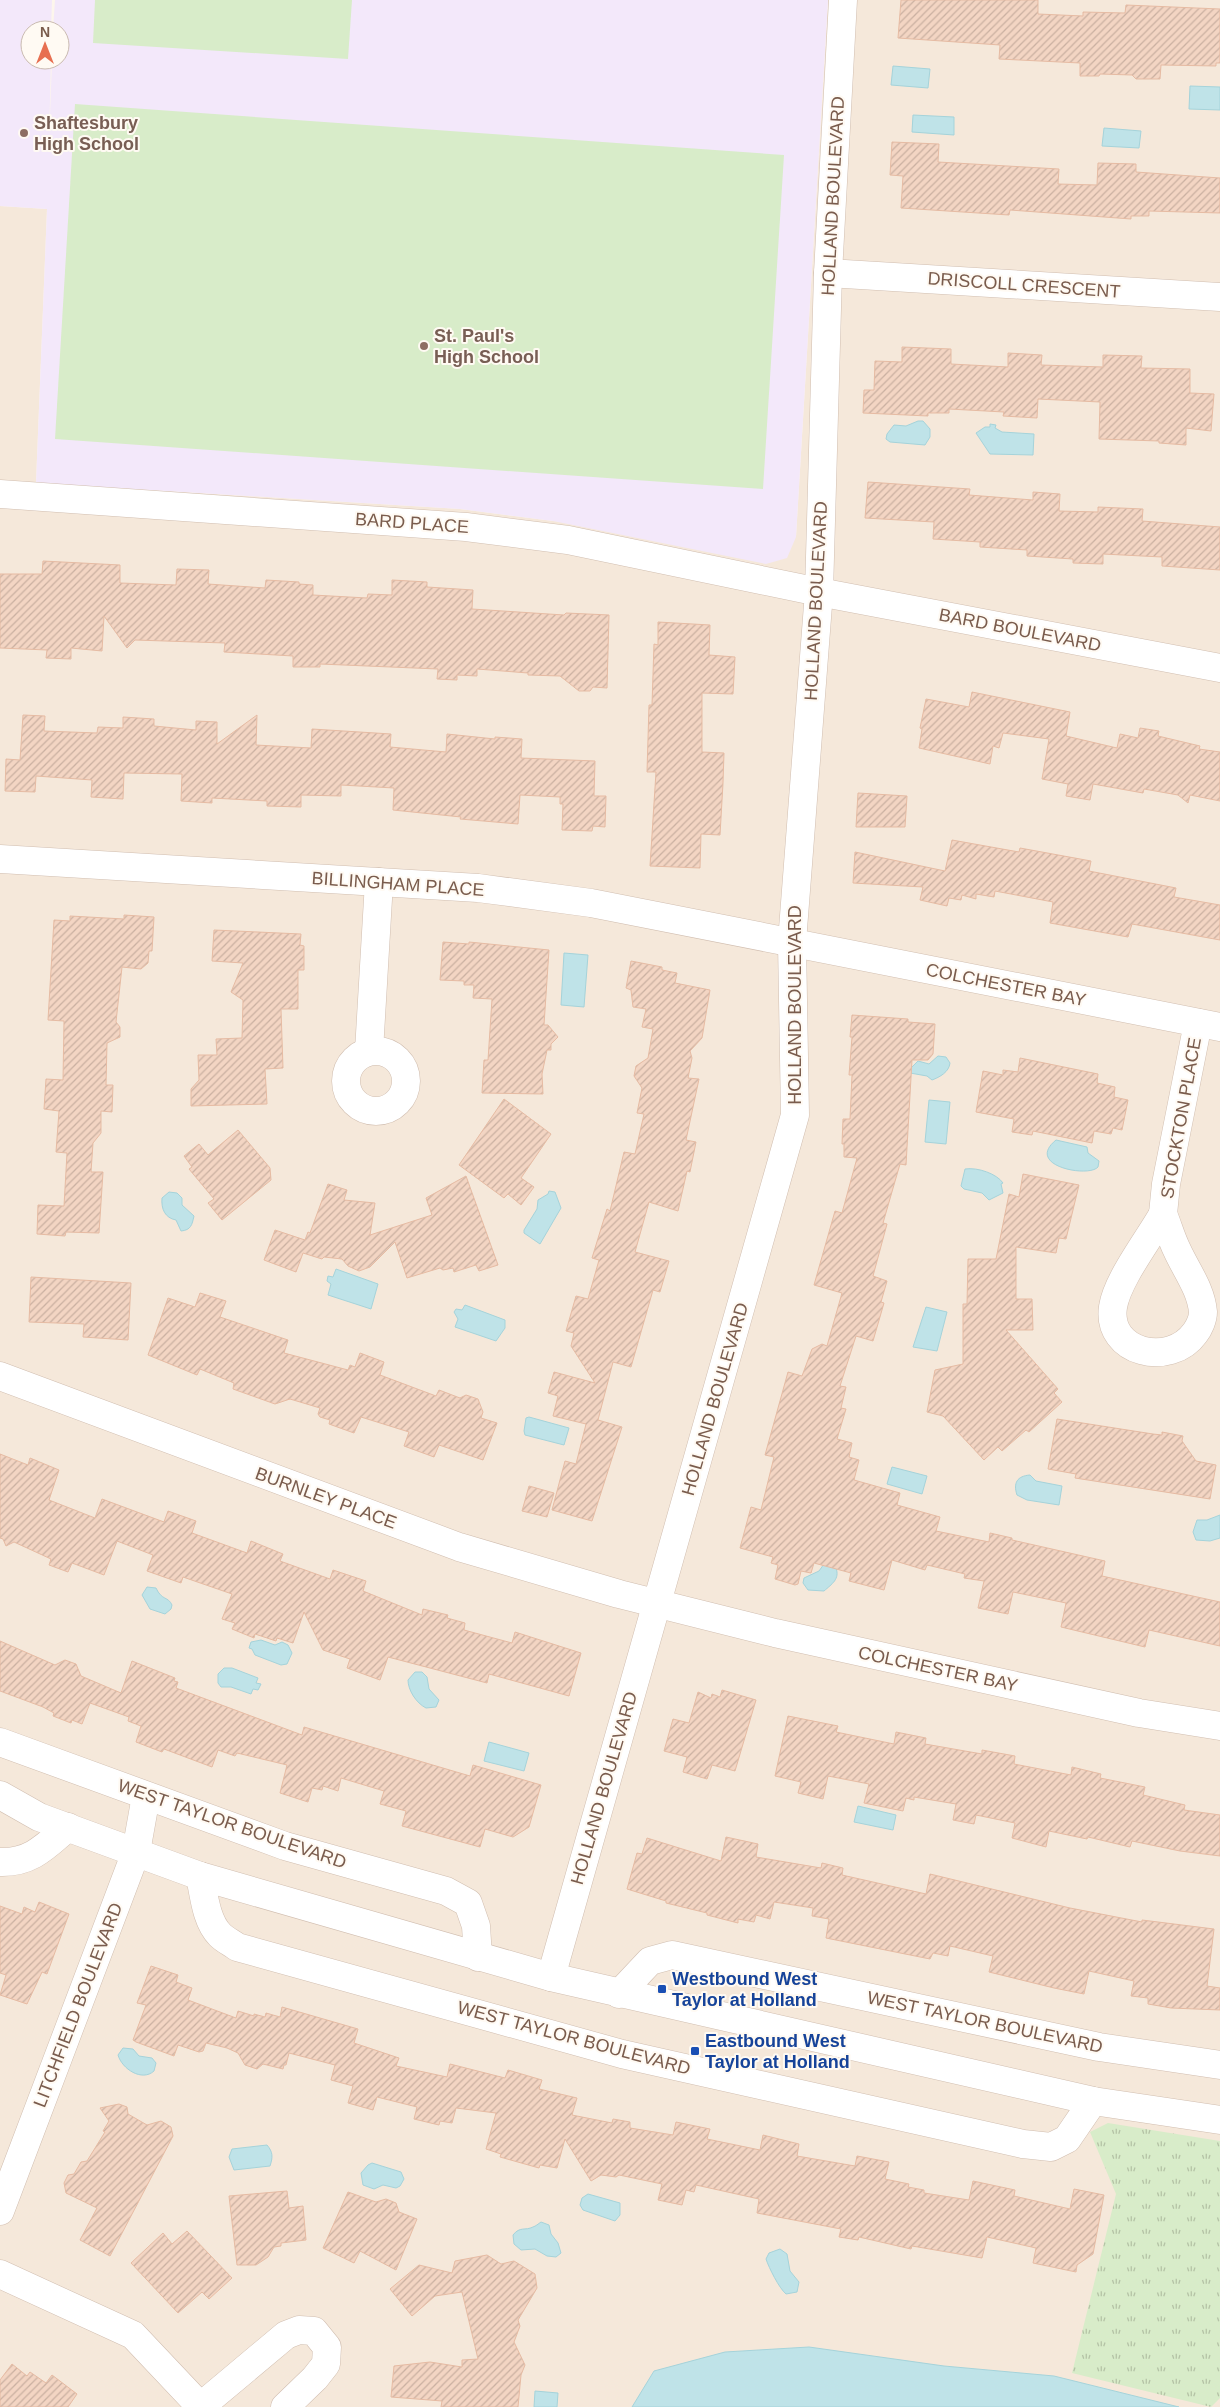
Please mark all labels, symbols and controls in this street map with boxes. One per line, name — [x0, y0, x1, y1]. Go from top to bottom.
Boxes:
north arrow — [20, 20, 70, 70]
text: N — [40, 24, 50, 40]
street label: HOLLAND BOULEVARD — [818, 96, 848, 296]
place label: Shaftesbury High School — [34, 113, 139, 154]
marker: Shaftesbury High School — [18, 127, 30, 139]
street label: DRISCOLL CRESCENT — [927, 268, 1121, 302]
place label: St. Paul's High School — [434, 326, 539, 367]
marker: St. Paul's High School — [418, 340, 430, 352]
street label: HOLLAND BOULEVARD — [801, 501, 831, 701]
street label: BARD PLACE — [354, 509, 470, 537]
street label: BARD BOULEVARD — [937, 604, 1103, 656]
street label: BILLINGHAM PLACE — [311, 868, 485, 900]
street label: HOLLAND BOULEVARD — [785, 905, 805, 1105]
street label: COLCHESTER BAY — [924, 960, 1088, 1010]
street label: STOCKTON PLACE — [1157, 1036, 1205, 1200]
street label: HOLLAND BOULEVARD — [678, 1300, 752, 1498]
street label: BURNLEY PLACE — [253, 1463, 399, 1533]
street label: COLCHESTER BAY — [856, 1642, 1020, 1696]
street label: HOLLAND BOULEVARD — [567, 1689, 641, 1887]
street label: WEST TAYLOR BOULEVARD — [115, 1775, 349, 1873]
street label: LITCHFIELD BOULEVARD — [30, 1900, 126, 2110]
place label: Westbound West Taylor at Holland — [672, 1969, 817, 2010]
marker: Westbound West Taylor at Holland — [656, 1983, 668, 1995]
street label: WEST TAYLOR BOULEVARD — [865, 1987, 1105, 2057]
street label: WEST TAYLOR BOULEVARD — [455, 1997, 693, 2079]
place label: Eastbound West Taylor at Holland — [705, 2031, 850, 2072]
marker: Eastbound West Taylor at Holland — [689, 2045, 701, 2057]

